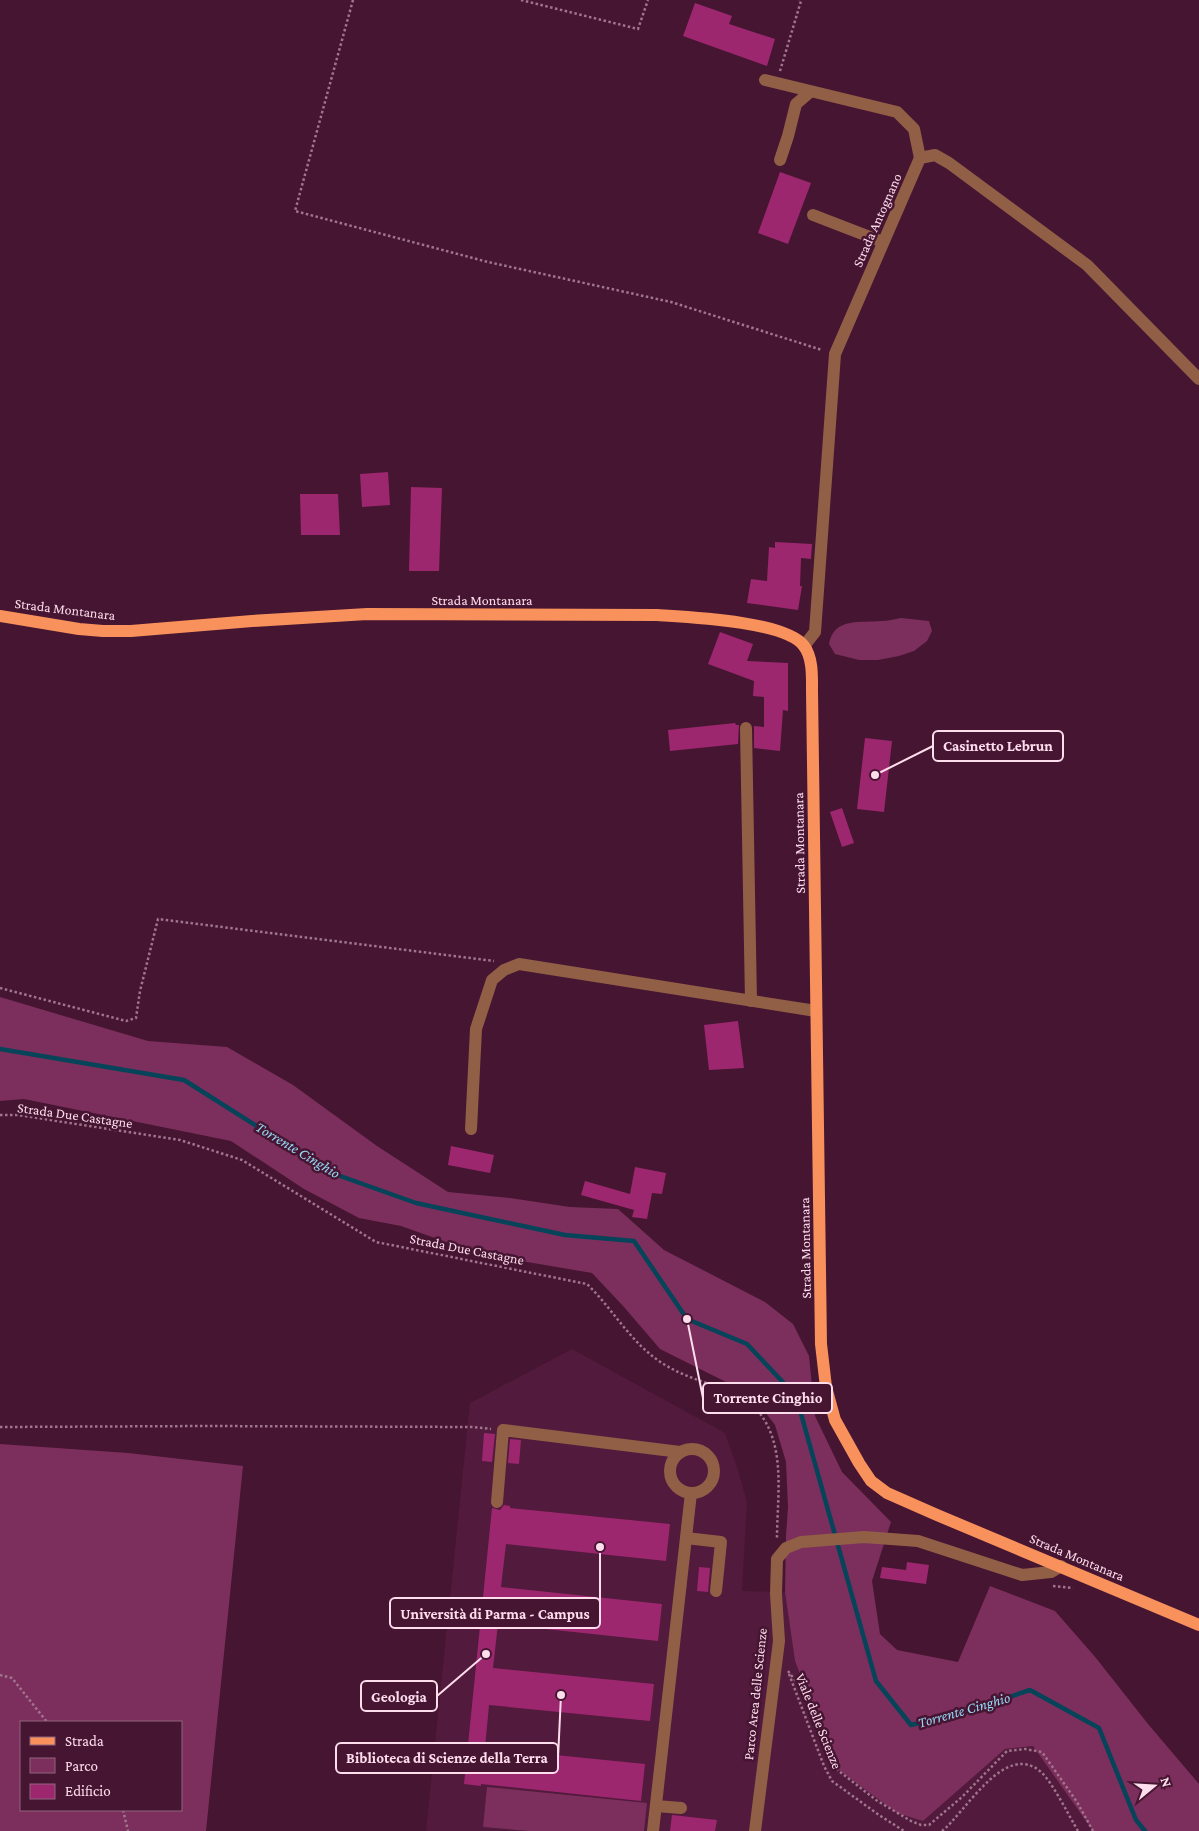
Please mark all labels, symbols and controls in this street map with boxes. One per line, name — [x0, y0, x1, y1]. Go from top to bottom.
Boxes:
street label: Strada Antognano — [849, 171, 905, 269]
street label: Strada Montanara — [431, 592, 533, 608]
street label: Strada Montanara — [14, 595, 117, 623]
callout: Casinetto Lebrun — [933, 731, 1063, 761]
text: Casinetto Lebrun — [943, 738, 1053, 754]
street label: Strada Montanara — [790, 792, 808, 894]
street label: Strada Due Castagne — [16, 1099, 134, 1131]
water label: Torrente Cinghio — [253, 1119, 343, 1182]
street label: Strada Montanara — [796, 1197, 814, 1299]
street label: Strada Due Castagne — [409, 1230, 525, 1268]
callout: Torrente Cinghio — [703, 1383, 832, 1413]
text: Torrente Cinghio — [714, 1390, 823, 1406]
street label: Strada Montanara — [1027, 1530, 1127, 1584]
callout: Università di Parma - Campus — [390, 1598, 600, 1628]
text: Università di Parma - Campus — [400, 1606, 590, 1622]
street label: Parco Area delle Scienze — [740, 1627, 770, 1761]
street label: Viale delle Scienze — [793, 1671, 845, 1771]
callout: Geologia — [361, 1681, 437, 1711]
text: Geologia — [371, 1689, 428, 1705]
water label: Torrente Cinghio — [916, 1689, 1012, 1732]
legend — [20, 1721, 182, 1811]
text: Strada — [65, 1733, 104, 1749]
callout: Biblioteca di Scienze della Terra — [336, 1743, 558, 1773]
text: Biblioteca di Scienze della Terra — [346, 1750, 549, 1766]
text: Parco — [65, 1758, 98, 1774]
north arrow — [1129, 1761, 1179, 1811]
text: N — [1157, 1775, 1176, 1789]
text: Edificio — [65, 1783, 111, 1799]

